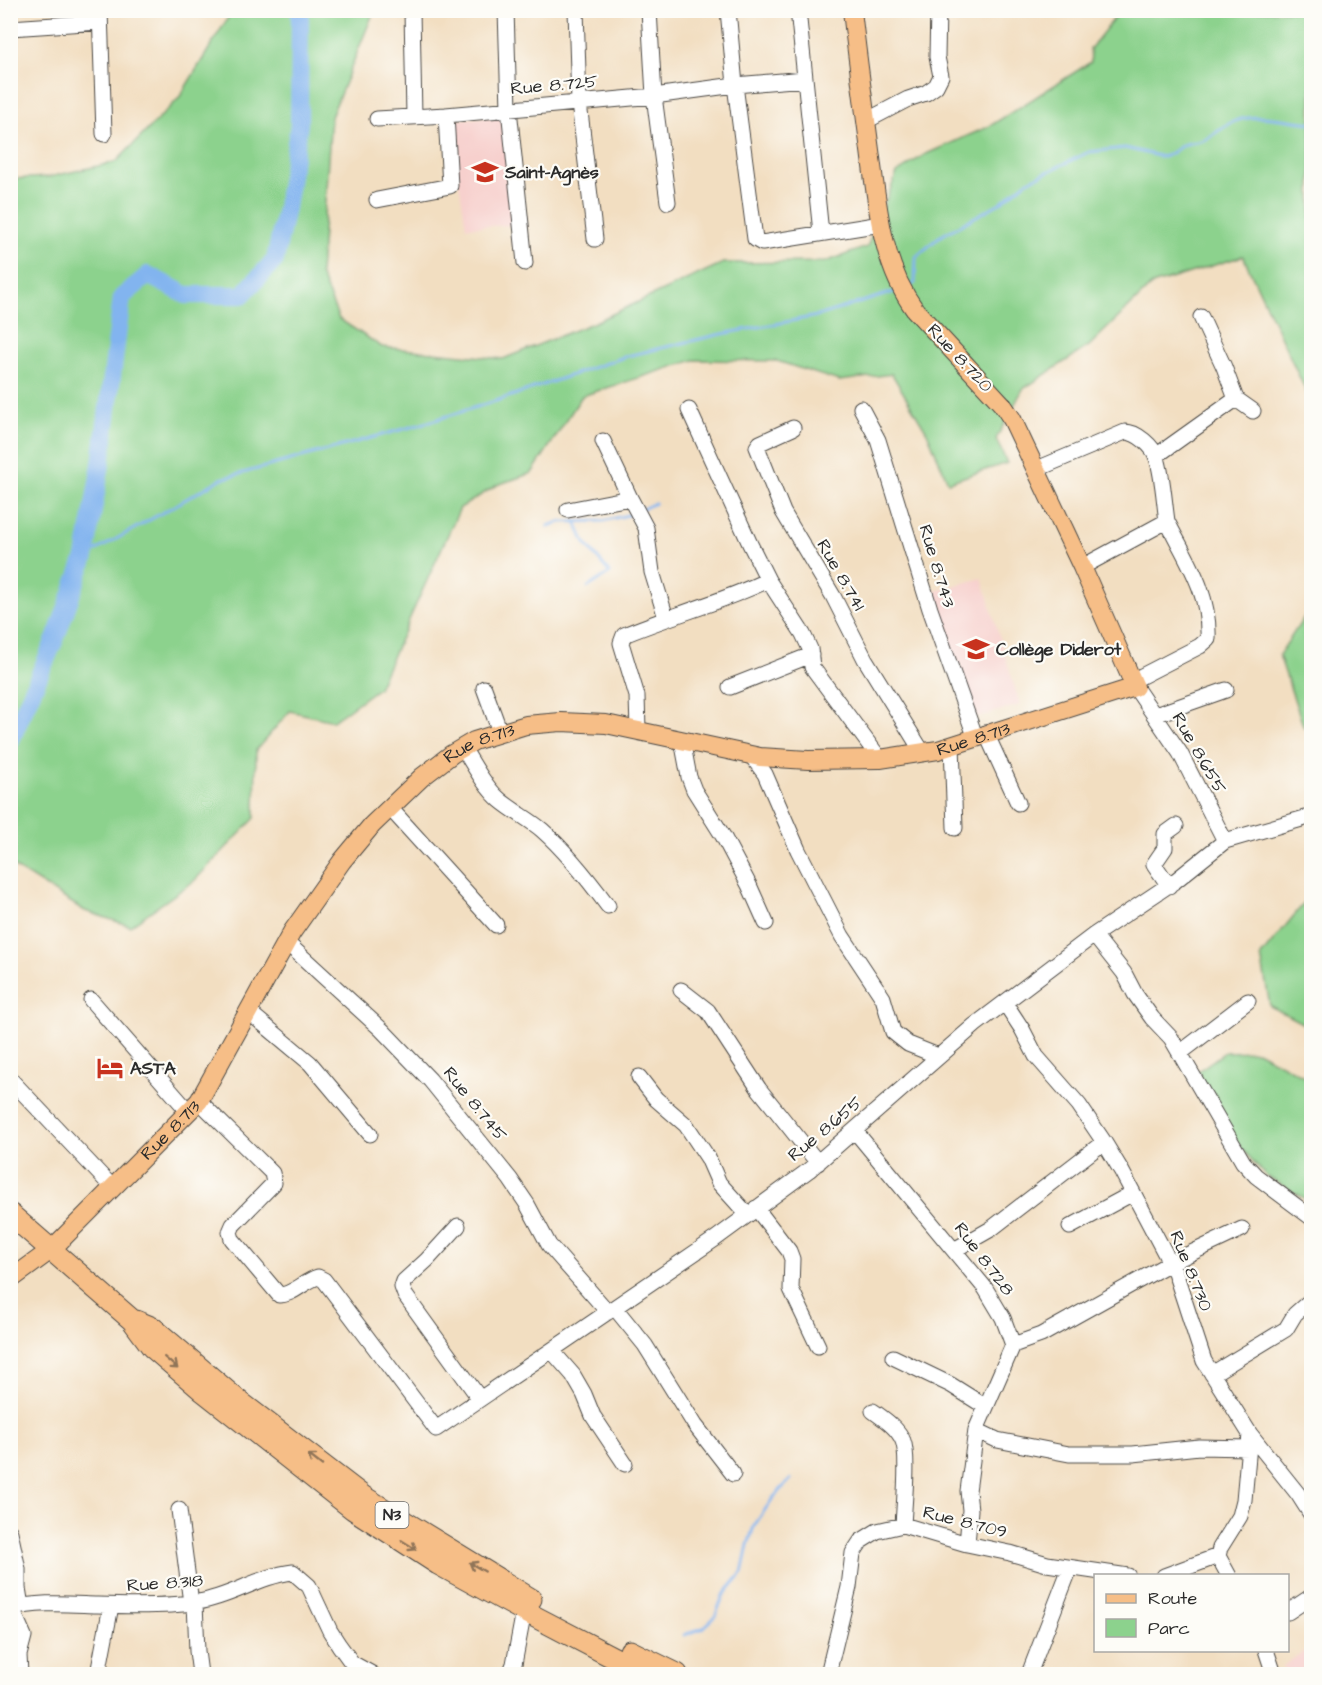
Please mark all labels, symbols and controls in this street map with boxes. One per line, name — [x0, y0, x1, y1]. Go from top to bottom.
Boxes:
street label: Rue 8.725 — [509, 69, 599, 101]
school or university icon: Saint-Agnès — [470, 157, 500, 187]
place label: Saint-Agnès — [504, 160, 599, 186]
street label: Rue 8.720 — [922, 318, 998, 398]
street label: Rue 8.743 — [913, 521, 961, 611]
street label: Rue 8.741 — [810, 535, 872, 615]
school or university icon: Collège Diderot — [961, 634, 991, 664]
place label: Collège Diderot — [996, 637, 1122, 663]
street label: Rue 8.655 — [1166, 708, 1232, 798]
street label: Rue 8.713 — [933, 715, 1013, 762]
street label: Rue 8.713 — [438, 717, 518, 769]
hotel icon: ASTA — [95, 1053, 125, 1083]
place label: ASTA — [130, 1056, 176, 1081]
street label: Rue 8.745 — [437, 1061, 513, 1147]
street label: Rue 8.655 — [783, 1090, 868, 1167]
street label: Rue 8.713 — [135, 1094, 206, 1166]
street label: Rue 8.728 — [948, 1217, 1020, 1301]
street label: Rue 8.730 — [1164, 1227, 1218, 1315]
one-way arrow — [162, 1356, 178, 1370]
one-way arrow — [307, 1453, 323, 1466]
street label: Rue 8.709 — [920, 1499, 1010, 1545]
road number: N3 — [376, 1502, 408, 1528]
one-way arrow — [400, 1539, 417, 1551]
one-way arrow — [469, 1561, 486, 1573]
street label: Rue 8.318 — [126, 1568, 204, 1598]
legend — [1094, 1574, 1289, 1652]
text: Route — [1148, 1586, 1197, 1611]
text: Parc — [1148, 1616, 1190, 1641]

